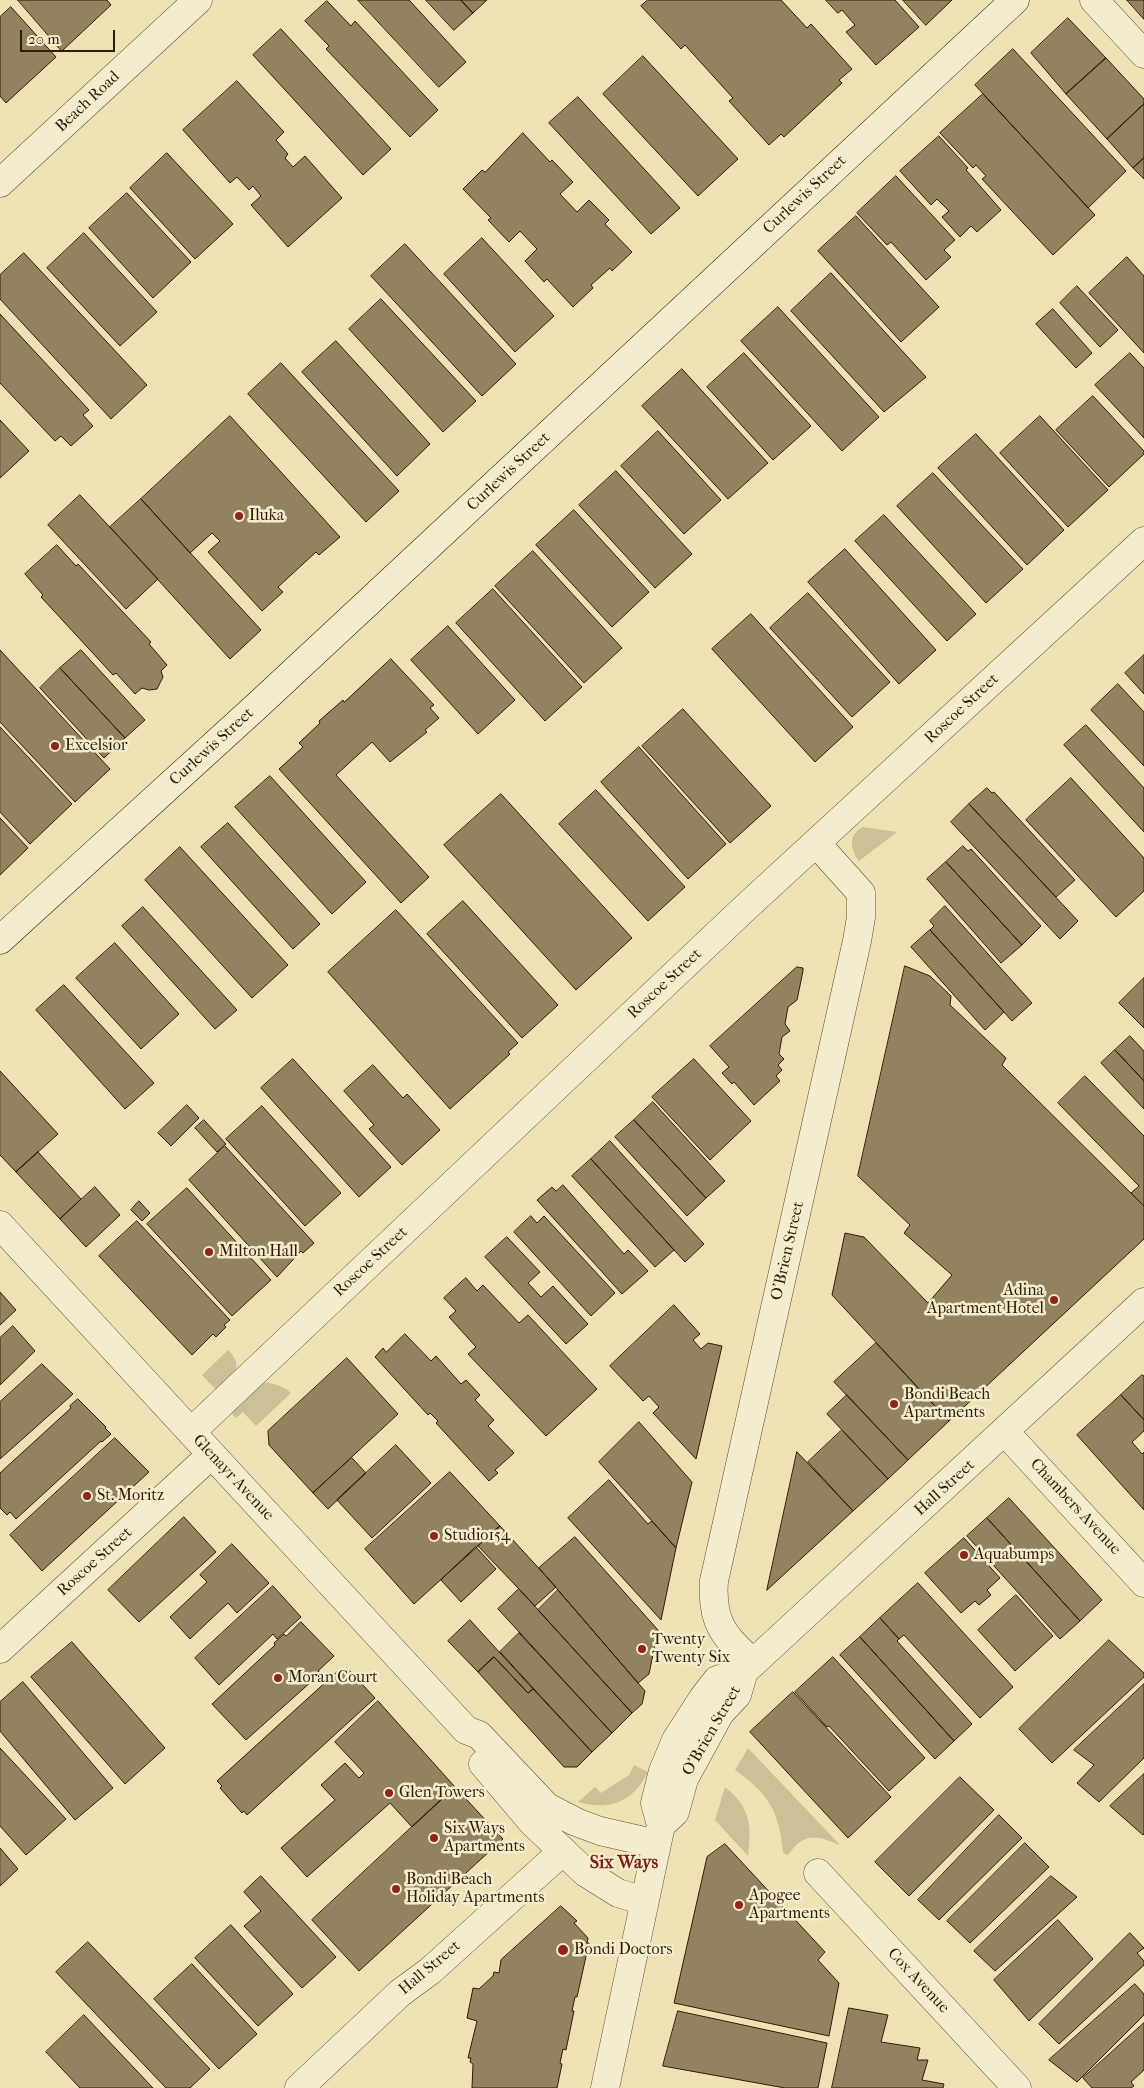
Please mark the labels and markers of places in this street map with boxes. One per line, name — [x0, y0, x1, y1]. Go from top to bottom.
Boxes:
place label: Iluka — [249, 506, 284, 526]
marker: Iluka — [233, 510, 245, 522]
place label: Excelsior — [65, 736, 127, 756]
marker: Excelsior — [49, 740, 61, 752]
place label: Milton Hall — [219, 1242, 298, 1262]
marker: Milton Hall — [203, 1246, 215, 1258]
place label: Adina Apartment Hotel — [927, 1281, 1044, 1319]
marker: Adina Apartment Hotel — [1048, 1294, 1060, 1306]
place label: Bondi Beach Apartments — [904, 1385, 990, 1423]
marker: Bondi Beach Apartments — [888, 1398, 900, 1410]
place label: St. Moritz — [97, 1486, 164, 1506]
marker: St. Moritz — [81, 1490, 93, 1502]
place label: Studio154 — [444, 1526, 510, 1546]
marker: Studio154 — [428, 1530, 440, 1542]
place label: Aquabumps — [974, 1545, 1054, 1565]
marker: Aquabumps — [958, 1549, 970, 1561]
place label: Twenty Twenty Six — [652, 1630, 730, 1668]
marker: Twenty Twenty Six — [636, 1643, 648, 1655]
place label: Moran Court — [288, 1668, 378, 1688]
marker: Moran Court — [272, 1672, 284, 1684]
place label: Glen Towers — [399, 1783, 485, 1803]
marker: Glen Towers — [383, 1787, 395, 1799]
place label: Six Ways Apartments — [444, 1819, 525, 1857]
marker: Six Ways Apartments — [428, 1832, 440, 1844]
place label: Bondi Beach Holiday Apartments — [406, 1870, 544, 1908]
marker: Bondi Beach Holiday Apartments — [390, 1883, 402, 1895]
place label: Apogee Apartments — [749, 1886, 830, 1924]
marker: Apogee Apartments — [733, 1899, 745, 1911]
place label: Bondi Doctors — [574, 1940, 672, 1960]
marker: Bondi Doctors — [556, 1943, 570, 1957]

